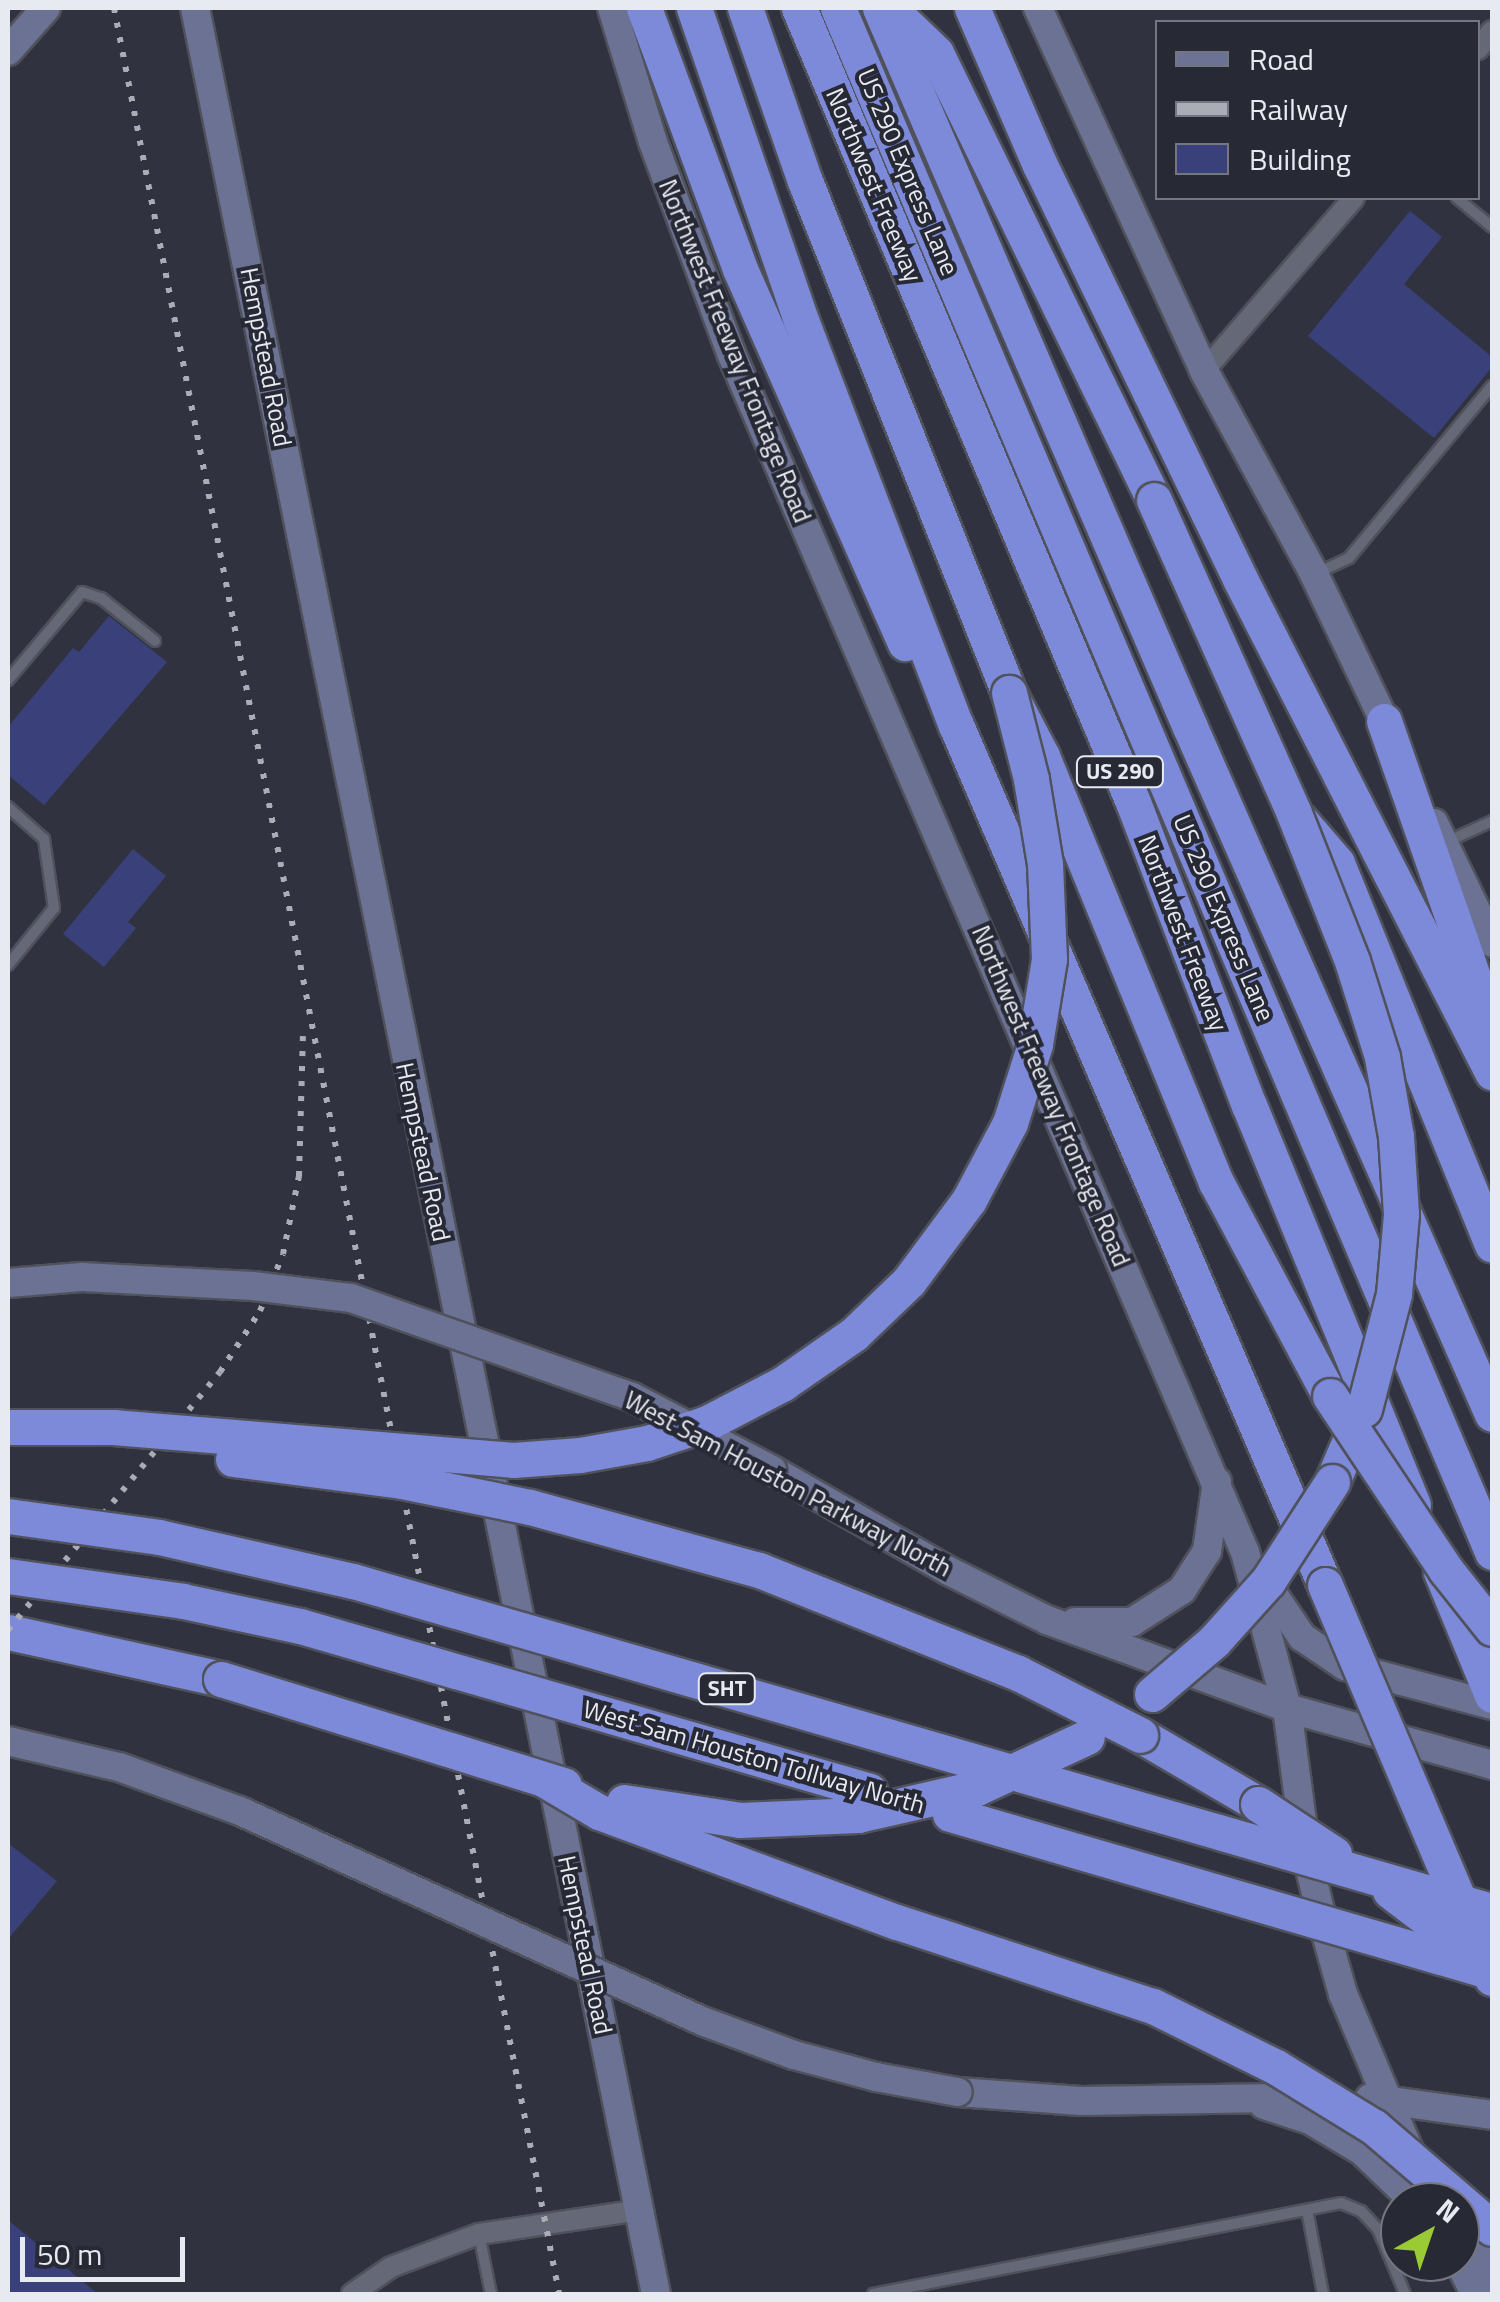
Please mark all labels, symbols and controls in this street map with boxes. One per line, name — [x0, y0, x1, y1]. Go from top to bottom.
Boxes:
legend — [1155, 20, 1480, 200]
text: Road — [1249, 36, 1314, 82]
street label: US 290 Express Lane — [851, 64, 965, 280]
street label: Northwest Freeway — [820, 84, 928, 286]
text: Railway — [1249, 86, 1348, 132]
text: Building — [1249, 136, 1351, 182]
street label: Northwest Freeway Frontage Road — [652, 175, 818, 527]
street label: Hempstead Road — [234, 265, 298, 449]
road number: US 290 — [1075, 755, 1165, 789]
street label: US 290 Express Lane — [1167, 810, 1281, 1026]
street label: Northwest Freeway — [1132, 831, 1234, 1035]
street label: Northwest Freeway Frontage Road — [965, 921, 1137, 1271]
street label: Hempstead Road — [389, 1060, 457, 1244]
street label: West Sam Houston Parkway North — [619, 1385, 957, 1583]
road number: SHT — [697, 1672, 757, 1706]
street label: West Sam Houston Tollway North — [580, 1694, 928, 1820]
street label: Hempstead Road — [551, 1853, 619, 2037]
north arrow — [1380, 2182, 1480, 2282]
text: N — [1427, 2187, 1470, 2233]
scale bar — [25, 2217, 190, 2279]
text: 50 m — [37, 2231, 102, 2277]

